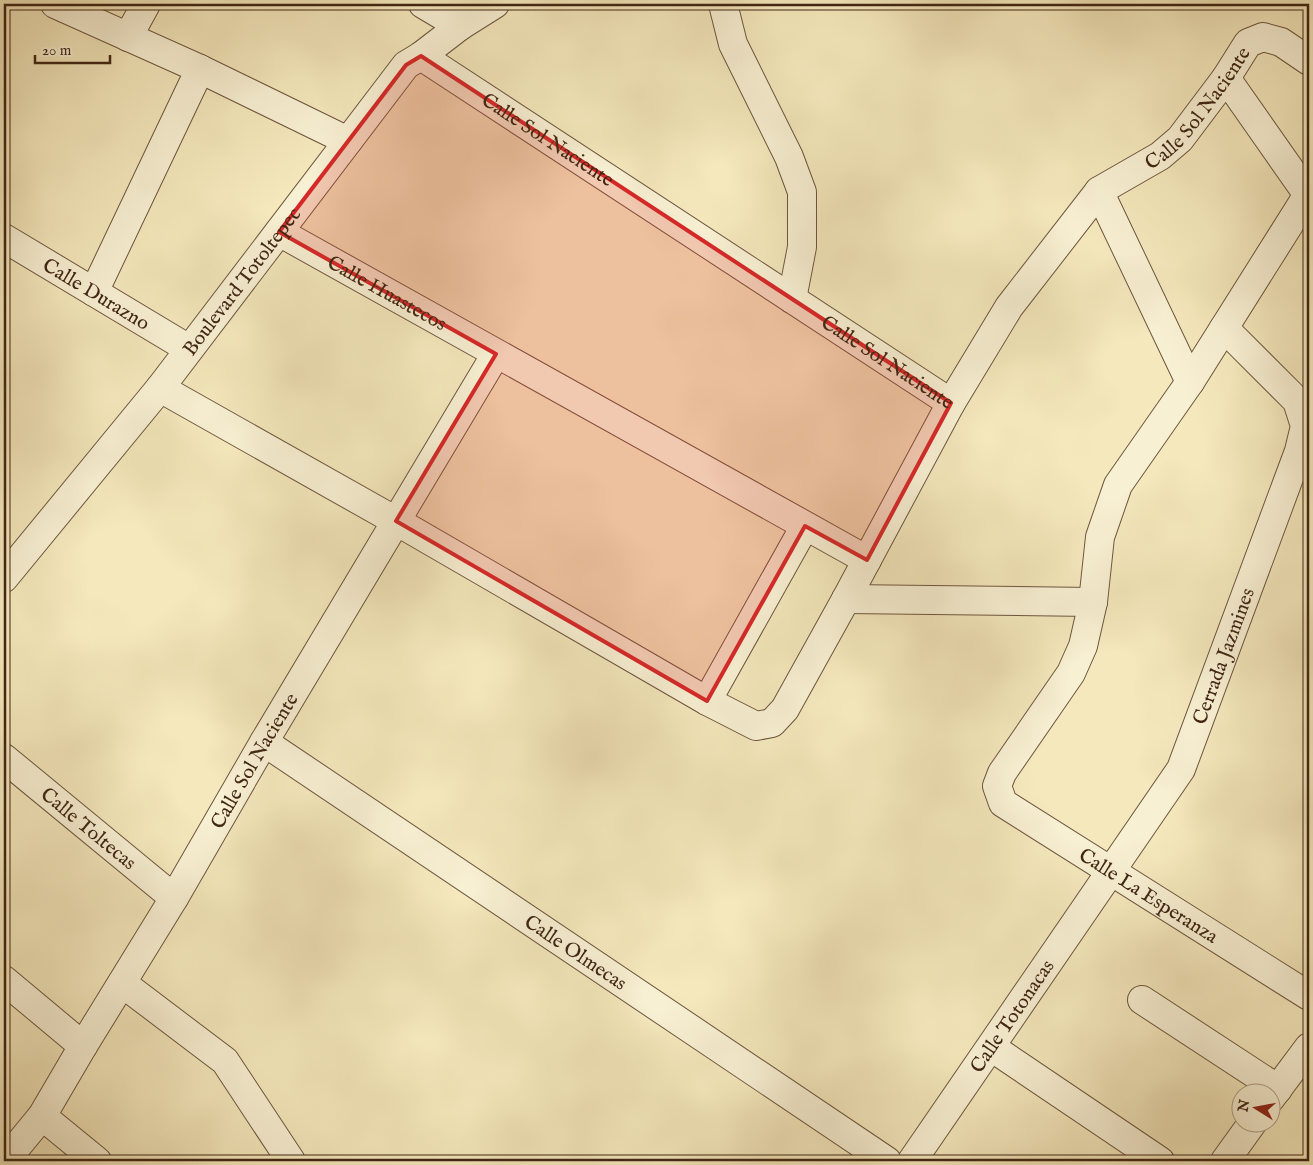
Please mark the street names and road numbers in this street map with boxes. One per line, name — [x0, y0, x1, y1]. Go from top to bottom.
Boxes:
street label: Calle Sol Naciente — [1141, 43, 1256, 176]
street label: Calle Sol Naciente — [476, 88, 618, 193]
street label: Boulevard Totoltepec — [178, 203, 307, 361]
street label: Calle Huastecos — [322, 250, 451, 337]
street label: Calle Durazno — [38, 253, 154, 337]
street label: Calle Sol Naciente — [816, 310, 958, 415]
street label: Cerrada Jazmines — [1188, 585, 1261, 728]
street label: Calle Sol Naciente — [206, 689, 304, 834]
street label: Calle Toltecas — [35, 782, 141, 876]
street label: Calle La Esperanza — [1074, 843, 1223, 950]
street label: Calle Olmecas — [519, 910, 631, 996]
street label: Calle Totonacas — [965, 955, 1060, 1078]

